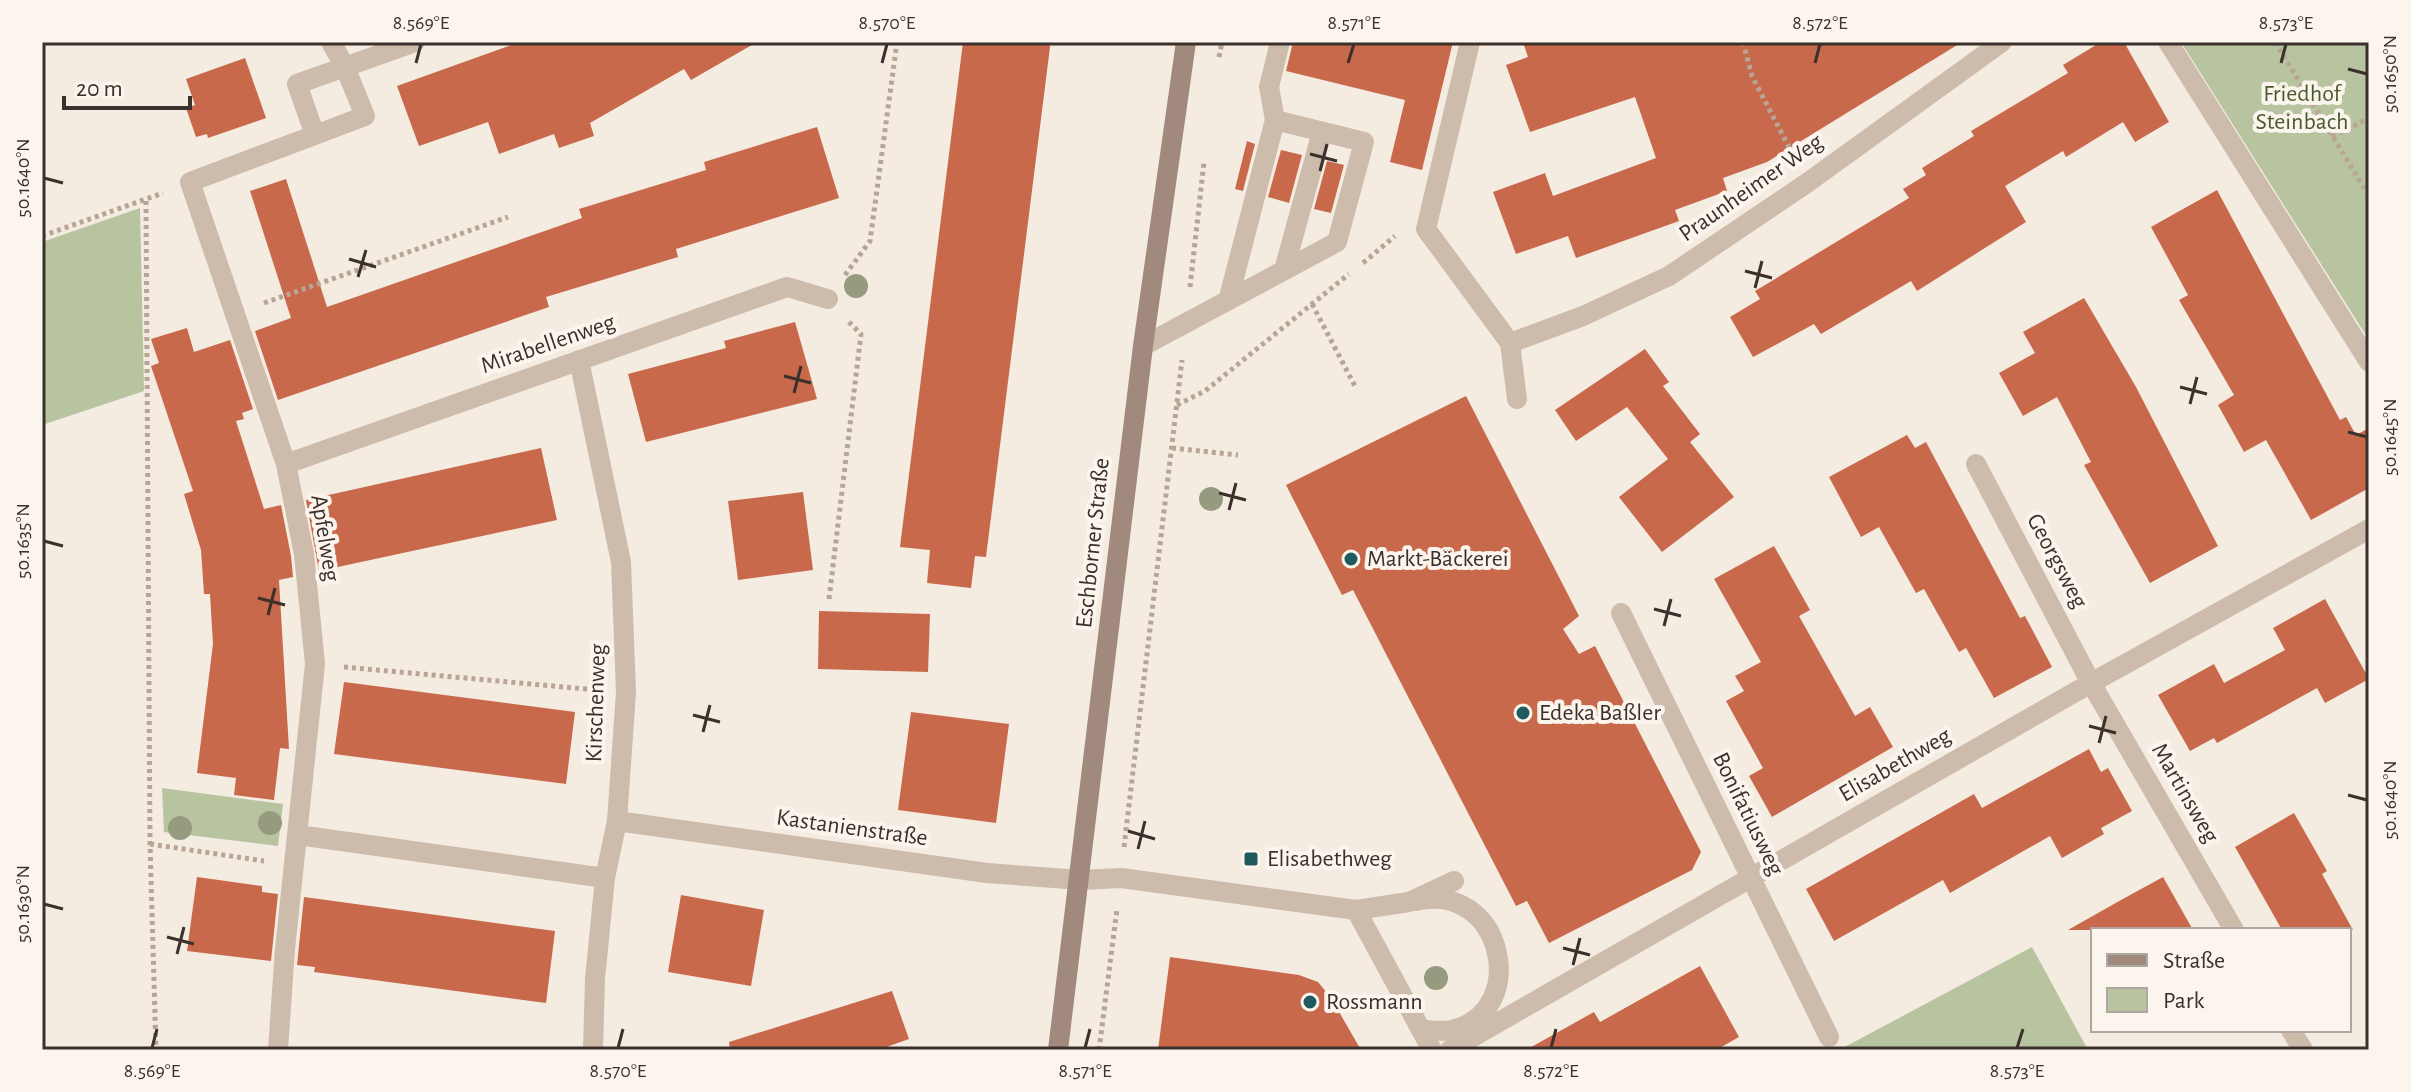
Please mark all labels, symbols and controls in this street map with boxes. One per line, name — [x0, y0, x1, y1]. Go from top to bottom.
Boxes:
text: 8.569°E — [393, 13, 450, 33]
text: 8.570°E — [859, 13, 916, 33]
text: 8.571°E — [1327, 13, 1381, 33]
text: 8.572°E — [1792, 13, 1848, 33]
text: 8.573°E — [2259, 13, 2314, 33]
text: 50.1650°N — [2380, 35, 2400, 113]
scale bar — [64, 60, 190, 110]
text: 20 m — [76, 77, 123, 101]
park label: Friedhof Steinbach — [2255, 82, 2349, 134]
street label: Praunheimer Weg — [1675, 129, 1827, 246]
text: 50.1640°N — [13, 138, 33, 218]
street label: Mirabellenweg — [478, 310, 618, 378]
text: 50.1645°N — [2380, 398, 2400, 476]
street label: Eschborner Straße — [1072, 457, 1114, 629]
street label: Apfelweg — [306, 493, 344, 583]
text: 50.1635°N — [13, 503, 33, 579]
street label: Georgsweg — [2022, 510, 2092, 612]
place label: Markt-Bäckerei — [1367, 547, 1509, 571]
marker: Markt-Bäckerei — [1342, 550, 1360, 568]
street label: Kirschenweg — [582, 643, 610, 763]
place label: Edeka Baßler — [1539, 701, 1661, 725]
marker: Edeka Baßler — [1514, 704, 1532, 722]
street label: Elisabethweg — [1835, 723, 1955, 807]
street label: Martinsweg — [2147, 739, 2223, 847]
street label: Bonifatiusweg — [1708, 749, 1788, 880]
text: 50.1640°N — [2380, 760, 2400, 840]
street label: Kastanienstraße — [775, 806, 929, 850]
place label: Elisabethweg — [1267, 847, 1392, 871]
marker: Elisabethweg — [1242, 850, 1260, 868]
text: 50.1630°N — [13, 865, 33, 943]
legend — [2091, 928, 2351, 1032]
text: Straße — [2163, 949, 2225, 973]
text: Park — [2163, 989, 2204, 1013]
place label: Rossmann — [1326, 990, 1423, 1014]
marker: Rossmann — [1301, 993, 1319, 1011]
text: 8.569°E — [124, 1061, 181, 1081]
text: 8.570°E — [590, 1061, 647, 1081]
text: 8.571°E — [1058, 1061, 1112, 1081]
text: 8.572°E — [1523, 1061, 1579, 1081]
text: 8.573°E — [1990, 1061, 2045, 1081]

